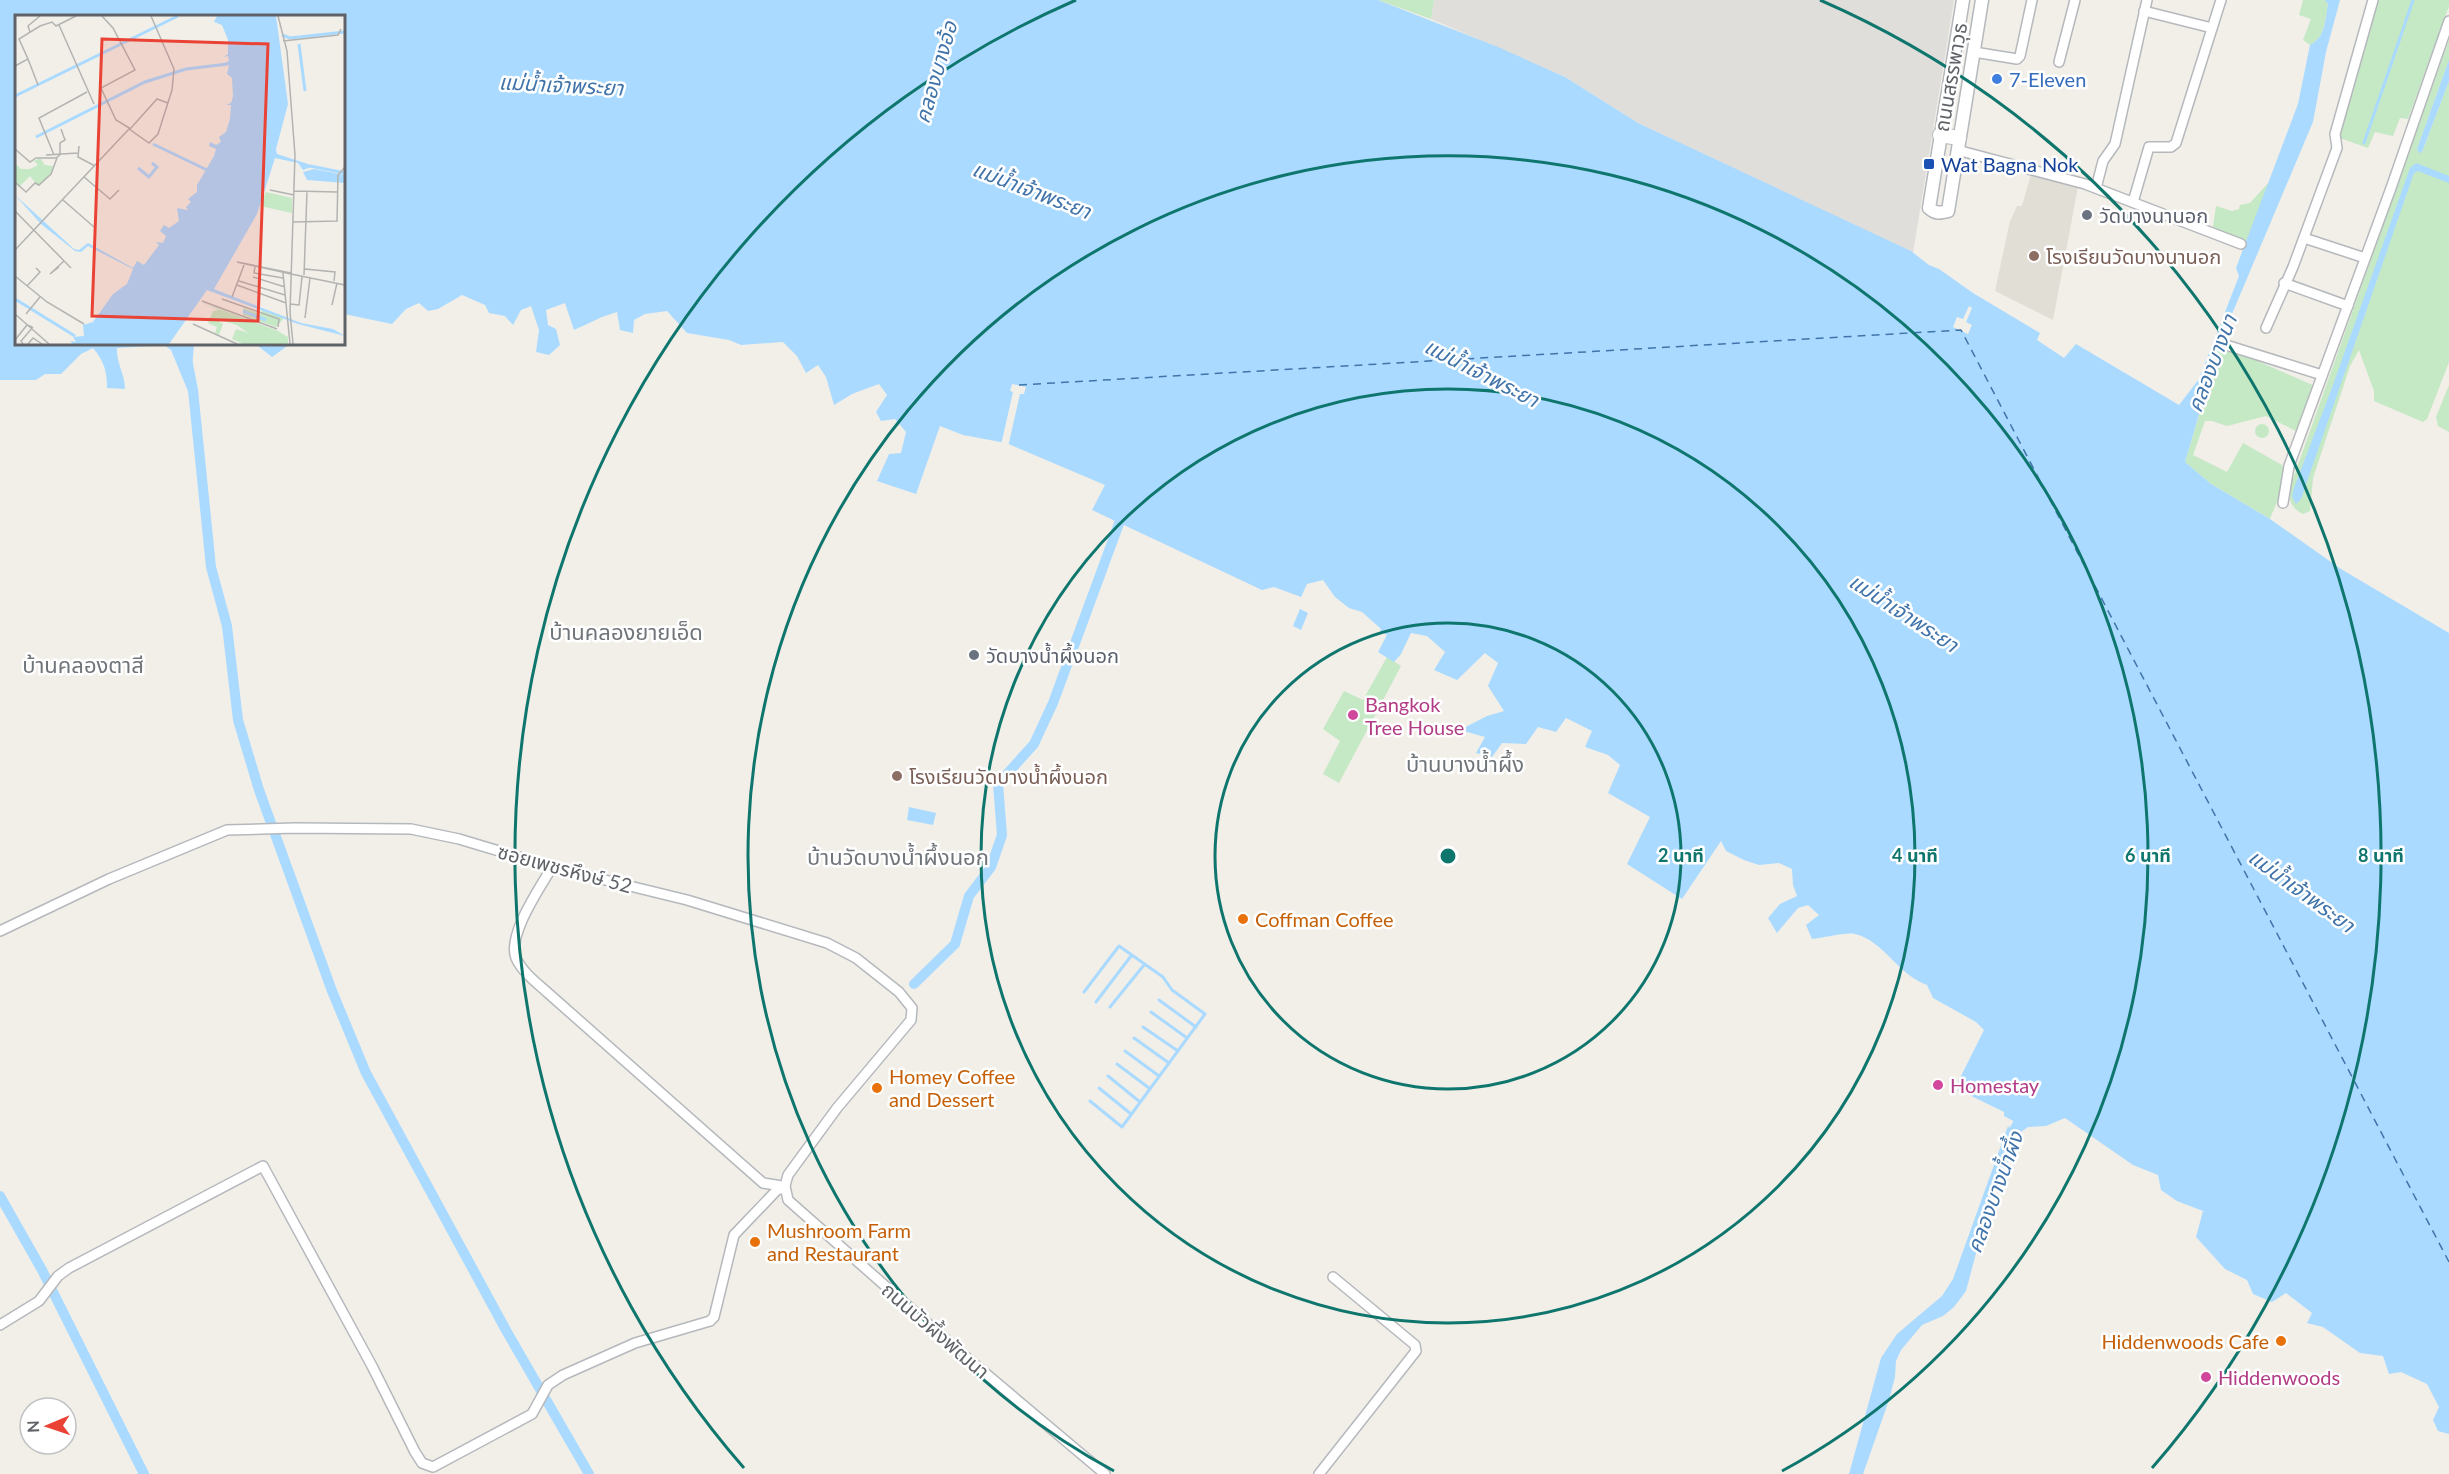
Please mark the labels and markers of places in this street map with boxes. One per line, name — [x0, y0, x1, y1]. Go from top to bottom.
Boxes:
place label: 7-Eleven — [2009, 67, 2086, 91]
marker: 7-Eleven — [1990, 72, 2004, 86]
place label: Wat Bagna Nok — [1941, 152, 2079, 176]
marker: Wat Bagna Nok — [1922, 157, 1936, 171]
place label: วัดบางนานอก — [2099, 203, 2208, 227]
marker: วัดบางนานอก — [2080, 208, 2094, 222]
place label: โรงเรียนวัดบางนานอก — [2046, 244, 2221, 268]
marker: โรงเรียนวัดบางนานอก — [2027, 249, 2041, 263]
place label: วัดบางน้ำผึ้งนอก — [986, 642, 1119, 667]
marker: วัดบางน้ำผึ้งนอก — [967, 648, 981, 662]
place label: Bangkok Tree House — [1365, 692, 1464, 739]
marker: Bangkok Tree House — [1346, 708, 1360, 722]
place label: โรงเรียนวัดบางน้ำผึ้งนอก — [909, 763, 1108, 788]
marker: โรงเรียนวัดบางน้ำผึ้งนอก — [890, 769, 904, 783]
centre of rings — [1438, 846, 1458, 866]
place label: Coffman Coffee — [1255, 907, 1394, 931]
marker: Coffman Coffee — [1236, 912, 1250, 926]
place label: Homey Coffee and Dessert — [889, 1064, 1015, 1111]
place label: Homestay — [1950, 1073, 2040, 1097]
marker: Homestay — [1931, 1078, 1945, 1092]
marker: Homey Coffee and Dessert — [870, 1081, 884, 1095]
place label: Mushroom Farm and Restaurant — [767, 1218, 911, 1265]
marker: Mushroom Farm and Restaurant — [748, 1235, 762, 1249]
place label: Hiddenwoods Cafe — [2101, 1329, 2269, 1353]
marker: Hiddenwoods Cafe — [2274, 1334, 2288, 1348]
place label: Hiddenwoods — [2218, 1365, 2340, 1389]
marker: Hiddenwoods — [2199, 1370, 2213, 1384]

